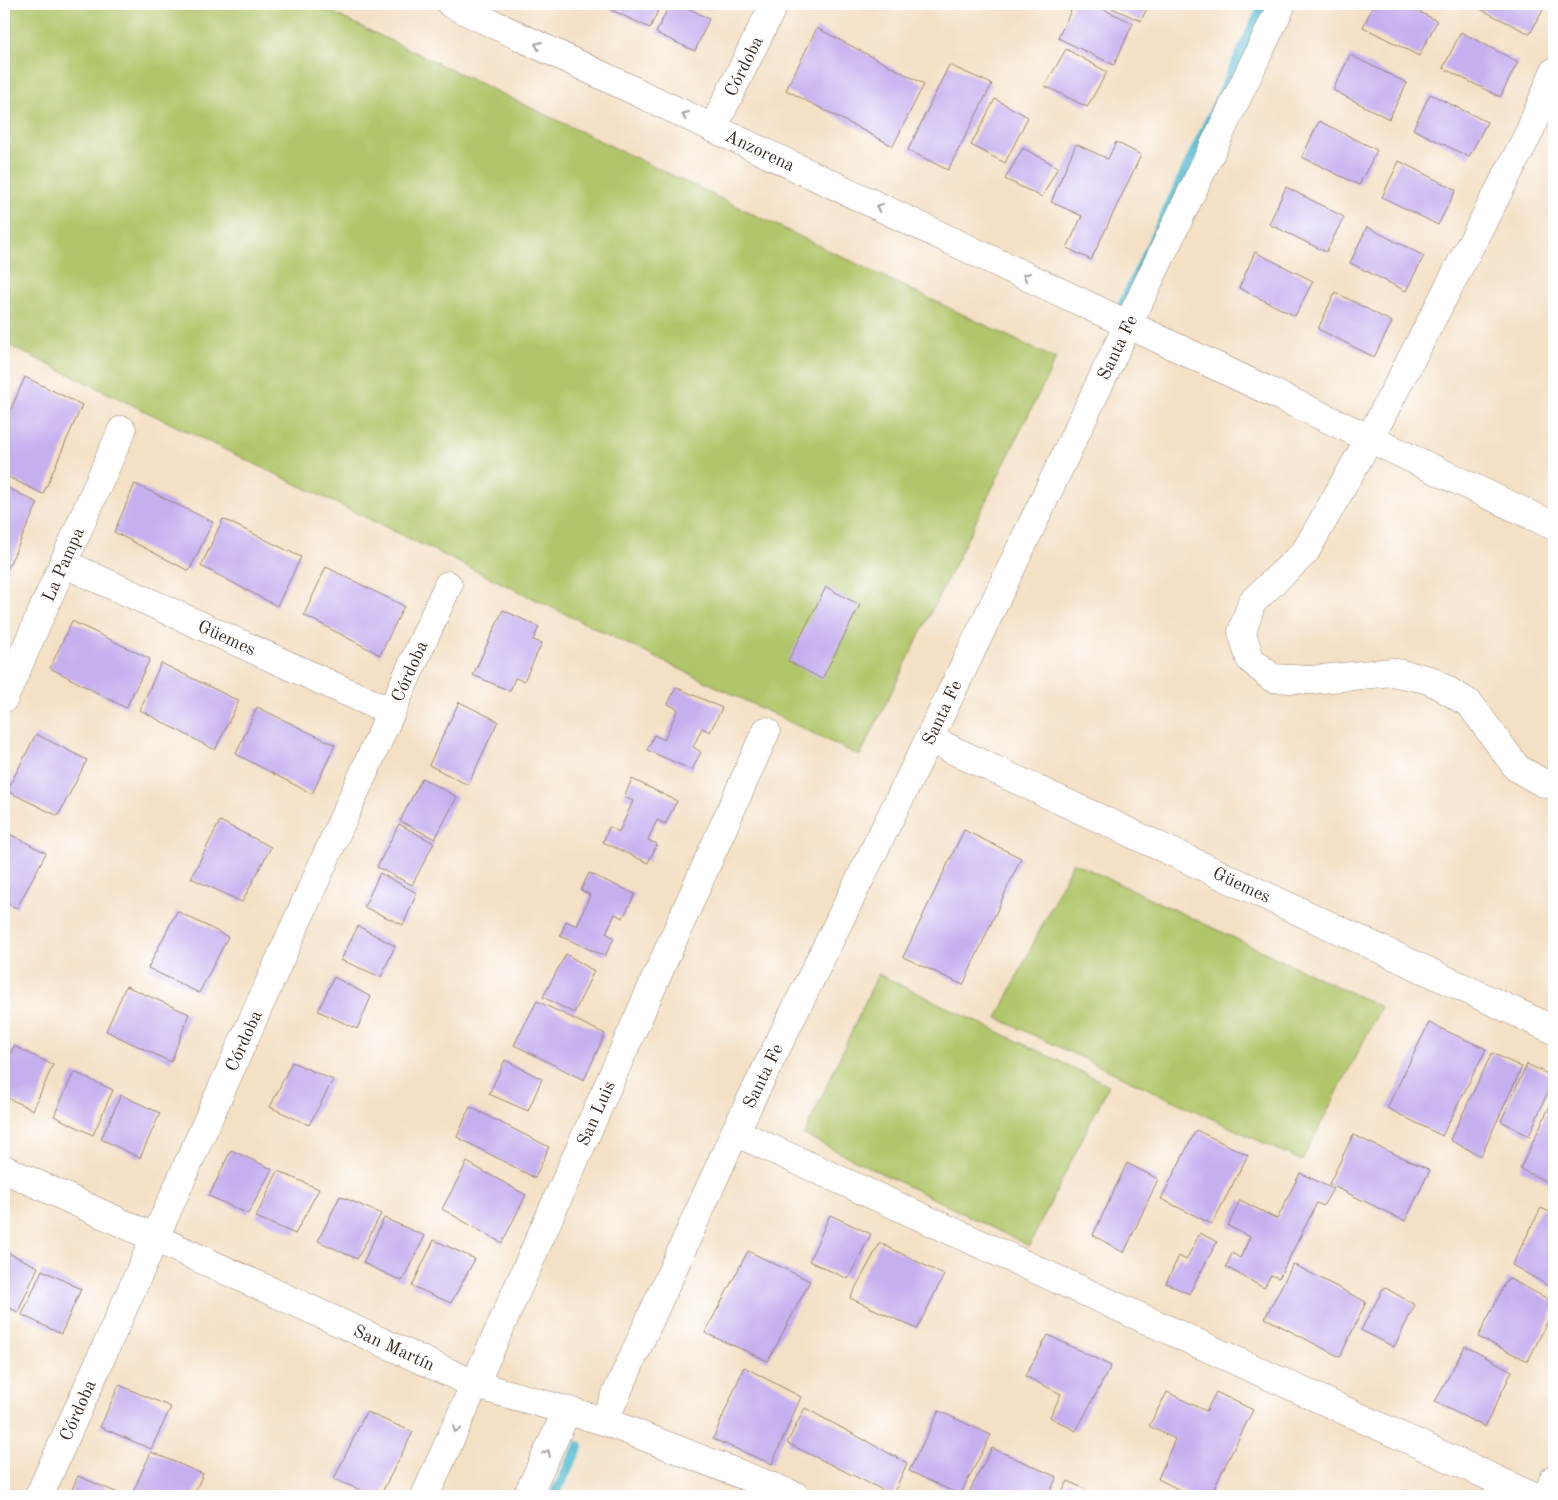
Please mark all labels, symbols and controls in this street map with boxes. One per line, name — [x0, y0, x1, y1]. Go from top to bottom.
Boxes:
street label: Córdoba — [722, 33, 767, 100]
one-way arrow — [534, 41, 543, 51]
one-way arrow — [681, 111, 690, 121]
street label: Anzorena — [722, 127, 797, 175]
one-way arrow — [875, 202, 884, 213]
one-way arrow — [1022, 272, 1031, 282]
street label: Santa Fe — [1095, 313, 1141, 383]
street label: La Pampa — [40, 525, 88, 605]
street label: Güemes — [195, 617, 258, 659]
street label: Córdoba — [389, 638, 432, 705]
street label: Santa Fe — [920, 678, 966, 748]
street label: Güemes — [1210, 864, 1273, 907]
street label: Córdoba — [223, 1008, 266, 1074]
street label: Santa Fe — [740, 1041, 787, 1111]
street label: San Luis — [574, 1078, 619, 1149]
street label: San Martín — [350, 1322, 437, 1375]
street label: Córdoba — [57, 1377, 100, 1444]
one-way arrow — [452, 1424, 462, 1433]
one-way arrow — [541, 1449, 551, 1458]

